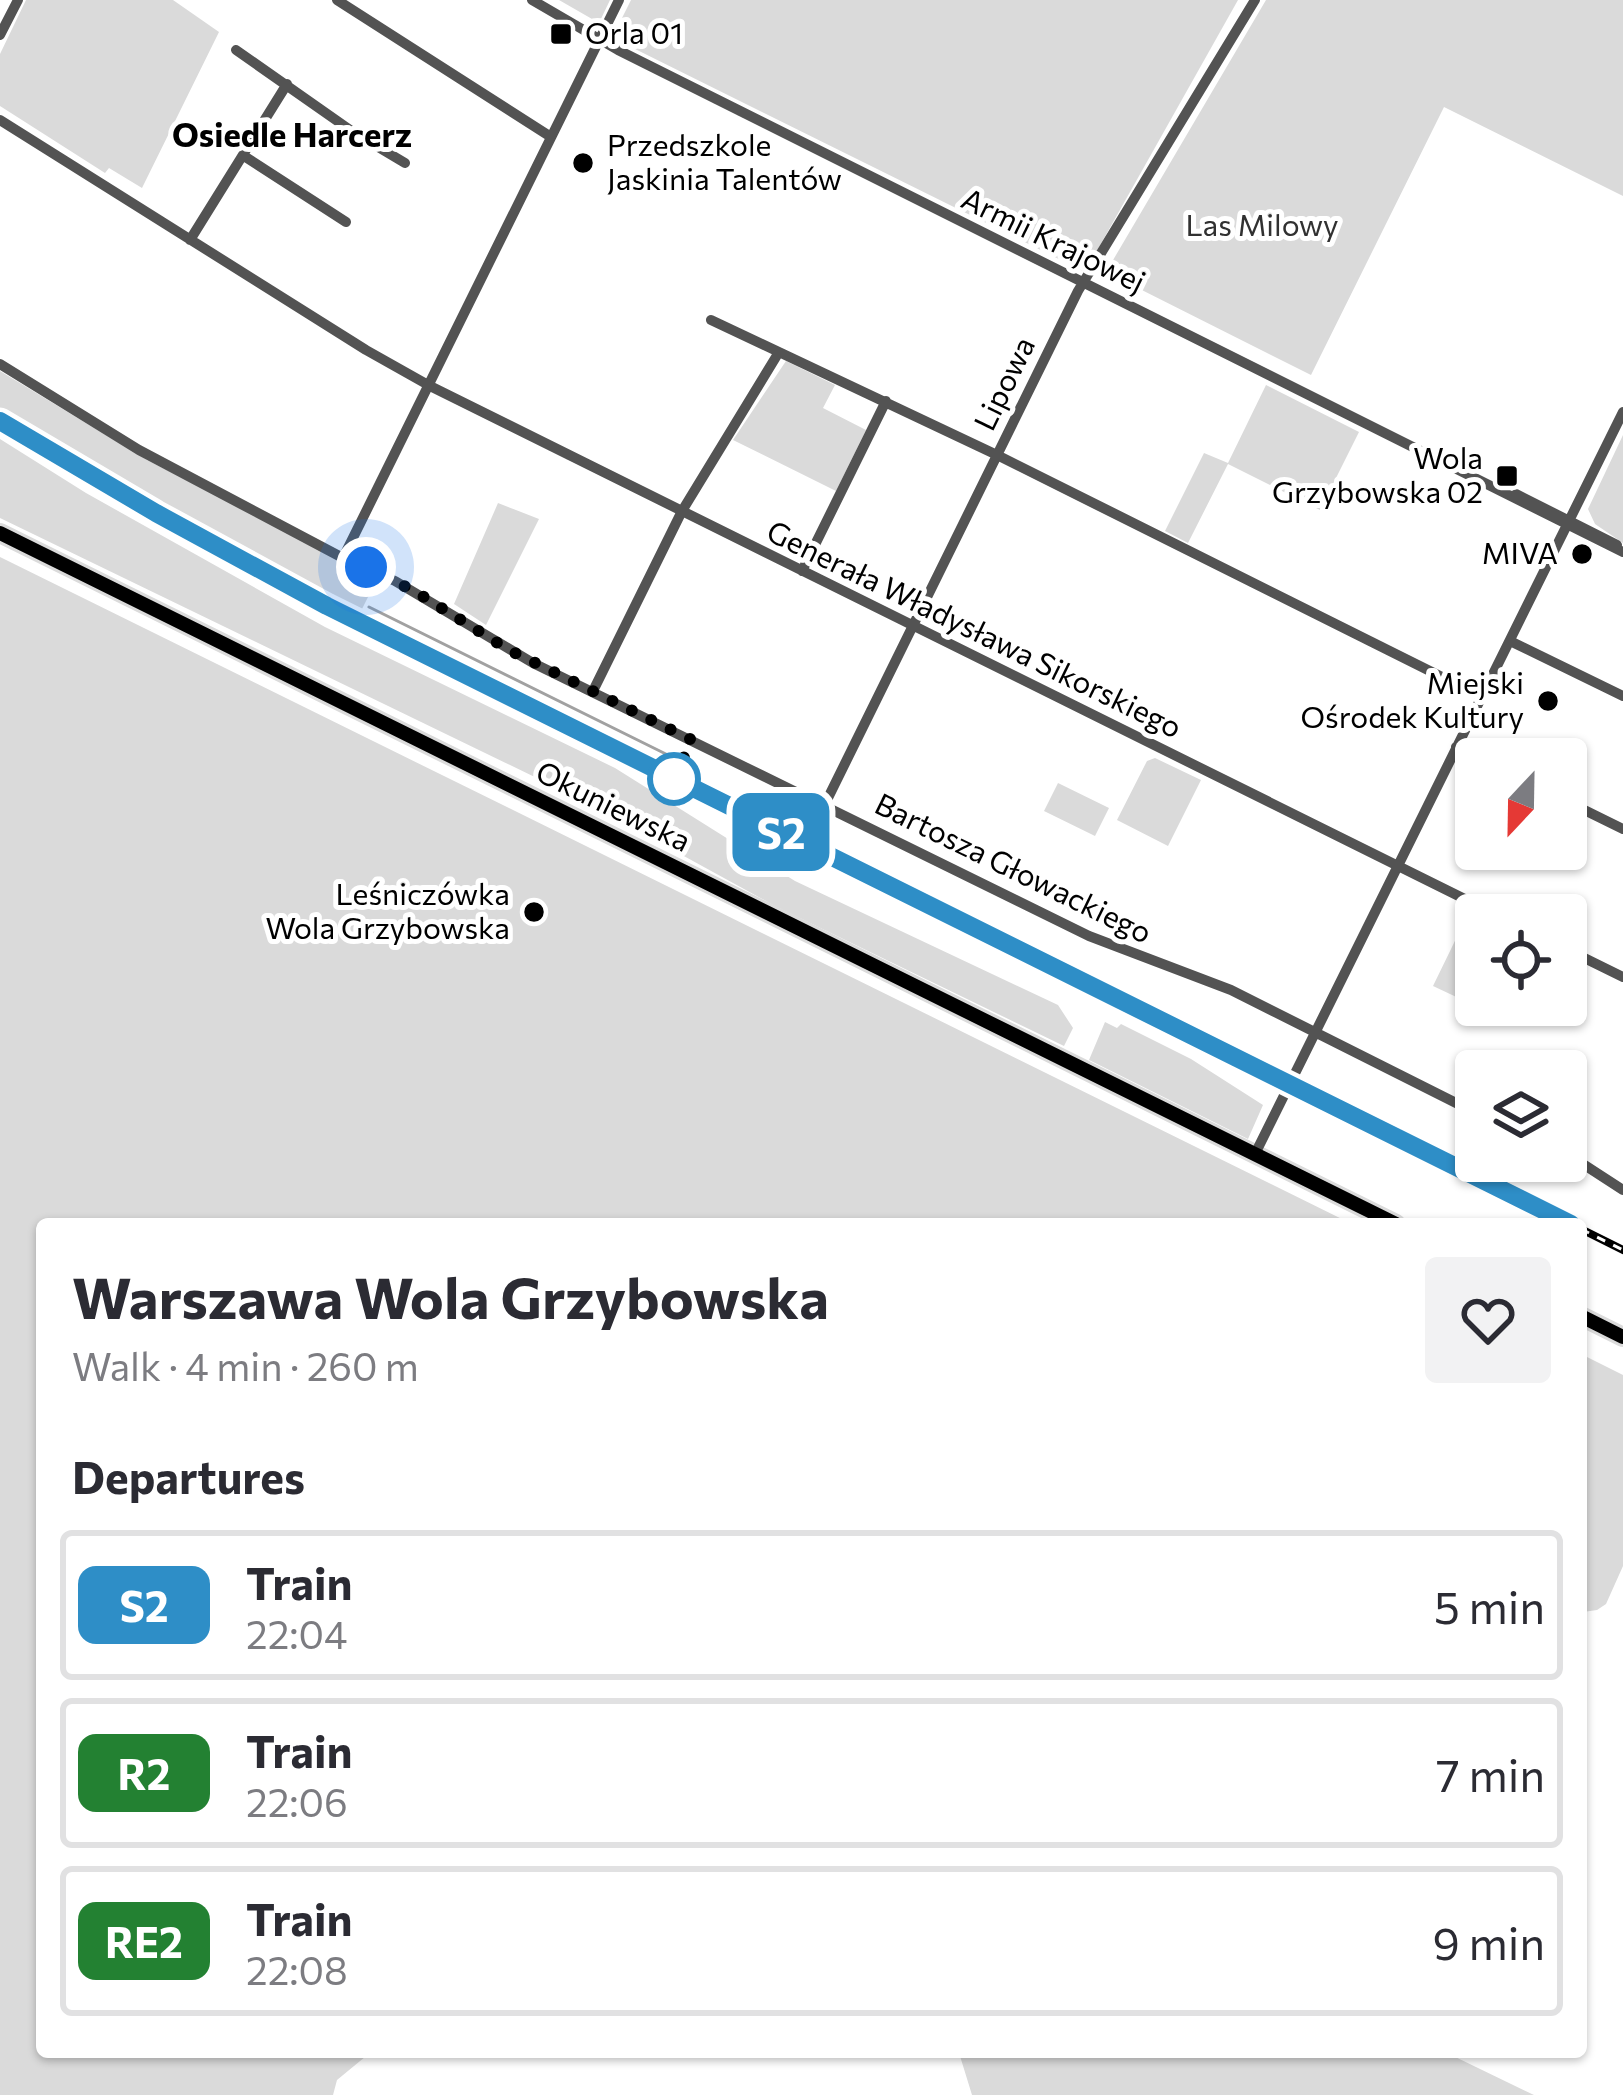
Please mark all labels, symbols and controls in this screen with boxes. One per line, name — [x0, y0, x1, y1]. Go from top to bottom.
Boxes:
place label: Orla 01 — [585, 13, 683, 50]
marker: Orla 01 — [548, 21, 574, 47]
district label: Osiedle Harcerz — [172, 113, 412, 154]
place label: Przedszkole Jaskinia Talentów — [607, 125, 842, 196]
marker: Przedszkole Jaskinia Talentów — [570, 150, 596, 176]
street label: Armii Krajowej — [956, 178, 1152, 299]
park label: Las Milowy — [1185, 205, 1339, 242]
street label: Lipowa — [964, 330, 1041, 436]
place label: Wola Grzybowska 02 — [1272, 438, 1483, 509]
marker: Wola Grzybowska 02 — [1494, 463, 1520, 489]
street label: Generała Władysława Sikorskiego — [762, 511, 1189, 745]
place label: MIVA — [1482, 533, 1558, 570]
your location — [336, 537, 396, 597]
marker: MIVA — [1569, 541, 1595, 567]
place label: Miejski Ośrodek Kultury — [1301, 663, 1524, 734]
marker: Miejski Ośrodek Kultury — [1535, 688, 1561, 714]
north arrow — [1455, 738, 1587, 870]
map controls — [1455, 738, 1587, 1182]
street label: Okuniewska — [531, 751, 697, 858]
unlabelled marker — [649, 754, 699, 804]
street label: Bartosza Głowackiego — [870, 784, 1158, 950]
line badge: S2 — [727, 793, 835, 871]
text: S2 — [756, 806, 806, 858]
place label: Leśniczówka Wola Grzybowska — [265, 874, 510, 945]
button: locate — [1455, 894, 1587, 1026]
marker: Leśniczówka Wola Grzybowska — [521, 899, 547, 925]
button: layers — [1455, 1050, 1587, 1182]
button: heart — [1425, 1257, 1551, 1383]
text: Warszawa Wola Grzybowska — [72, 1261, 829, 1331]
text: Walk · 4 min · 260 m — [72, 1341, 419, 1389]
text: Departures — [72, 1448, 305, 1503]
text: Train — [246, 1554, 353, 1609]
text: 5 min — [1434, 1578, 1545, 1633]
text: S2 — [119, 1579, 169, 1631]
text: 22:04 — [246, 1609, 347, 1657]
text: Train — [246, 1722, 353, 1777]
text: 7 min — [1436, 1746, 1545, 1801]
text: R2 — [118, 1747, 170, 1799]
text: 22:06 — [246, 1777, 348, 1825]
text: Train — [246, 1890, 353, 1945]
text: 9 min — [1432, 1914, 1545, 1969]
text: RE2 — [105, 1915, 183, 1967]
text: 22:08 — [246, 1945, 348, 1993]

